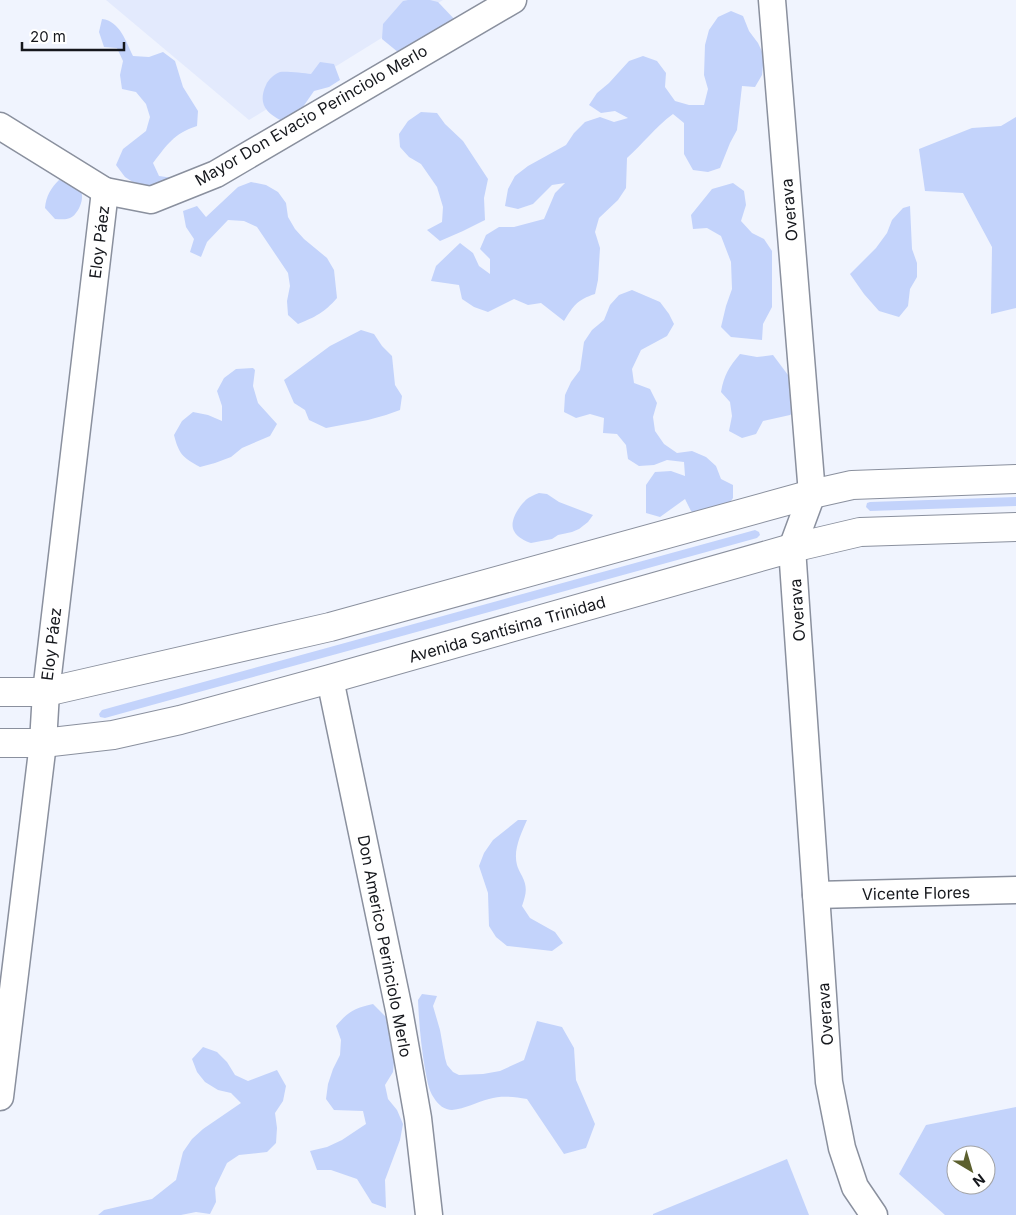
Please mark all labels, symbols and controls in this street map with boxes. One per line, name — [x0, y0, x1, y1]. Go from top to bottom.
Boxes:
scale bar — [22, 20, 125, 52]
text: 20 m — [30, 27, 66, 46]
street label: Mayor Don Evacio Perinciolo Merlo — [191, 40, 431, 190]
street label: Overava — [776, 178, 802, 242]
street label: Eloy Páez — [85, 204, 113, 280]
street label: Overava — [785, 578, 809, 642]
street label: Avenida Santísima Trinidad — [406, 591, 608, 667]
street label: Eloy Páez — [37, 606, 65, 682]
street label: Don Americo Perinciolo Merlo — [354, 833, 416, 1059]
street label: Vicente Flores — [862, 882, 970, 904]
street label: Overava — [813, 982, 837, 1046]
north arrow — [946, 1145, 996, 1195]
text: N — [970, 1171, 989, 1191]

